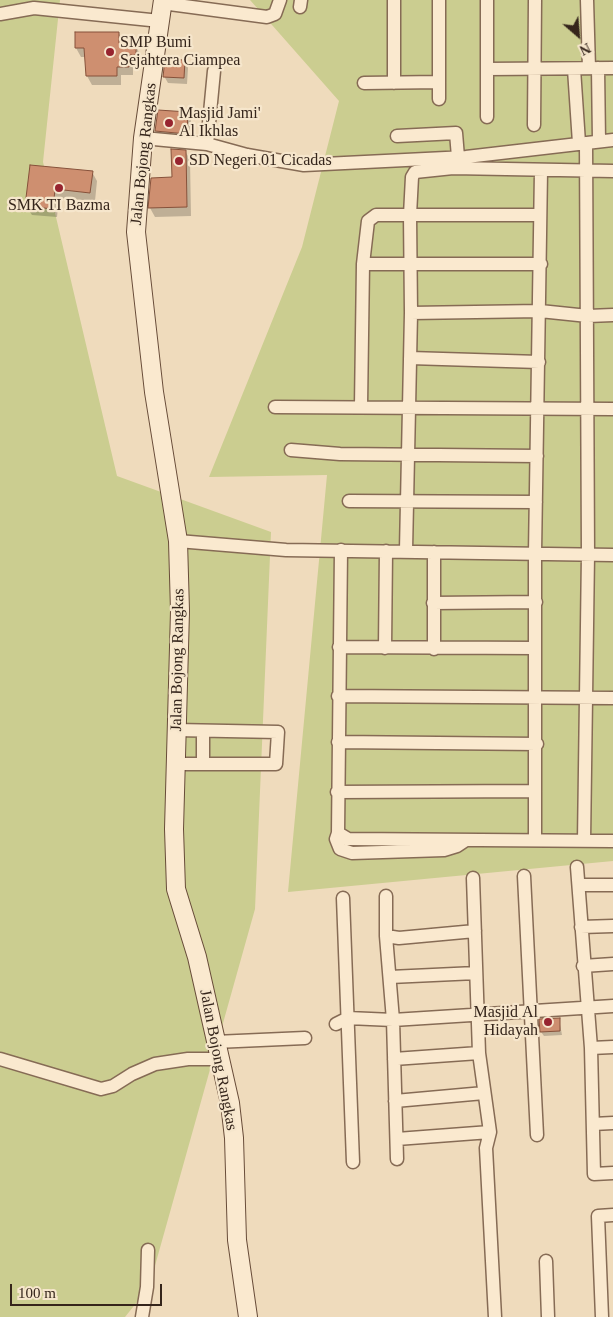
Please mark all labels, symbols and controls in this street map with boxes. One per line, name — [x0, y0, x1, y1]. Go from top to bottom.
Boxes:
north arrow — [553, 10, 603, 60]
place label: SMP Bumi Sejahtera Ciampea — [120, 33, 240, 71]
text: N — [577, 40, 593, 58]
marker: SMP Bumi Sejahtera Ciampea — [104, 46, 116, 58]
street label: Jalan Bojong Rangkas — [127, 82, 161, 226]
place label: Masjid Jami' Al Ikhlas — [179, 104, 261, 142]
marker: Masjid Jami' Al Ikhlas — [163, 117, 175, 129]
place label: SD Negeri 01 Cicadas — [189, 151, 332, 171]
marker: SD Negeri 01 Cicadas — [173, 155, 185, 167]
marker: SMK TI Bazma — [53, 182, 65, 194]
place label: SMK TI Bazma — [8, 196, 110, 216]
street label: Jalan Bojong Rangkas — [167, 588, 189, 732]
street label: Jalan Bojong Rangkas — [195, 988, 241, 1132]
place label: Masjid Al Hidayah — [474, 1003, 538, 1041]
marker: Masjid Al Hidayah — [542, 1016, 554, 1028]
scale bar — [12, 1274, 165, 1306]
text: 100 m — [18, 1285, 56, 1301]

